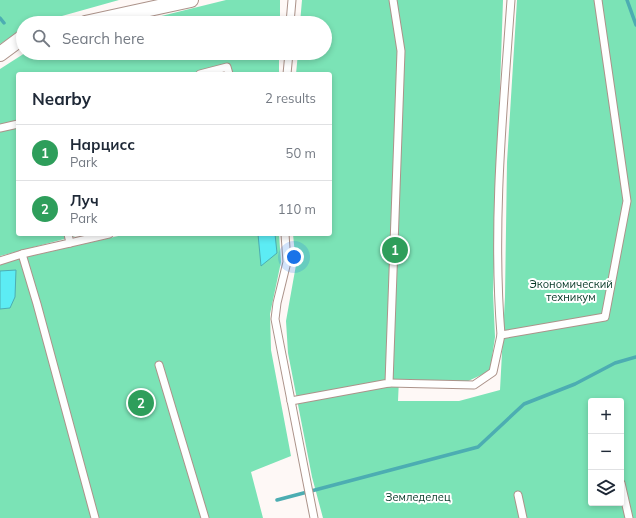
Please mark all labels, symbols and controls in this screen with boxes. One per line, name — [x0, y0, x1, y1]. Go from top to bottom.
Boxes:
search box — [16, 16, 332, 60]
icon: search — [30, 27, 52, 49]
text: Search here — [62, 29, 144, 48]
text: Nearby — [32, 88, 91, 109]
text: 2 results — [265, 90, 316, 106]
text: Нарцисс — [70, 135, 135, 154]
text: 1 — [41, 145, 49, 161]
text: 50 m — [286, 145, 316, 161]
text: Park — [70, 154, 97, 170]
text: Луч — [70, 191, 99, 210]
text: 2 — [41, 201, 49, 217]
text: 110 m — [278, 201, 316, 217]
text: Park — [70, 210, 97, 226]
pin: 1 — [382, 235, 408, 265]
your location — [284, 247, 304, 267]
park label: Экономический техникум — [529, 277, 613, 304]
pin: 2 — [128, 388, 154, 418]
map controls — [588, 398, 624, 506]
button: + — [588, 398, 624, 434]
button: − — [588, 434, 624, 470]
button: layers — [588, 470, 624, 506]
park label: Земледелец — [385, 490, 451, 504]

